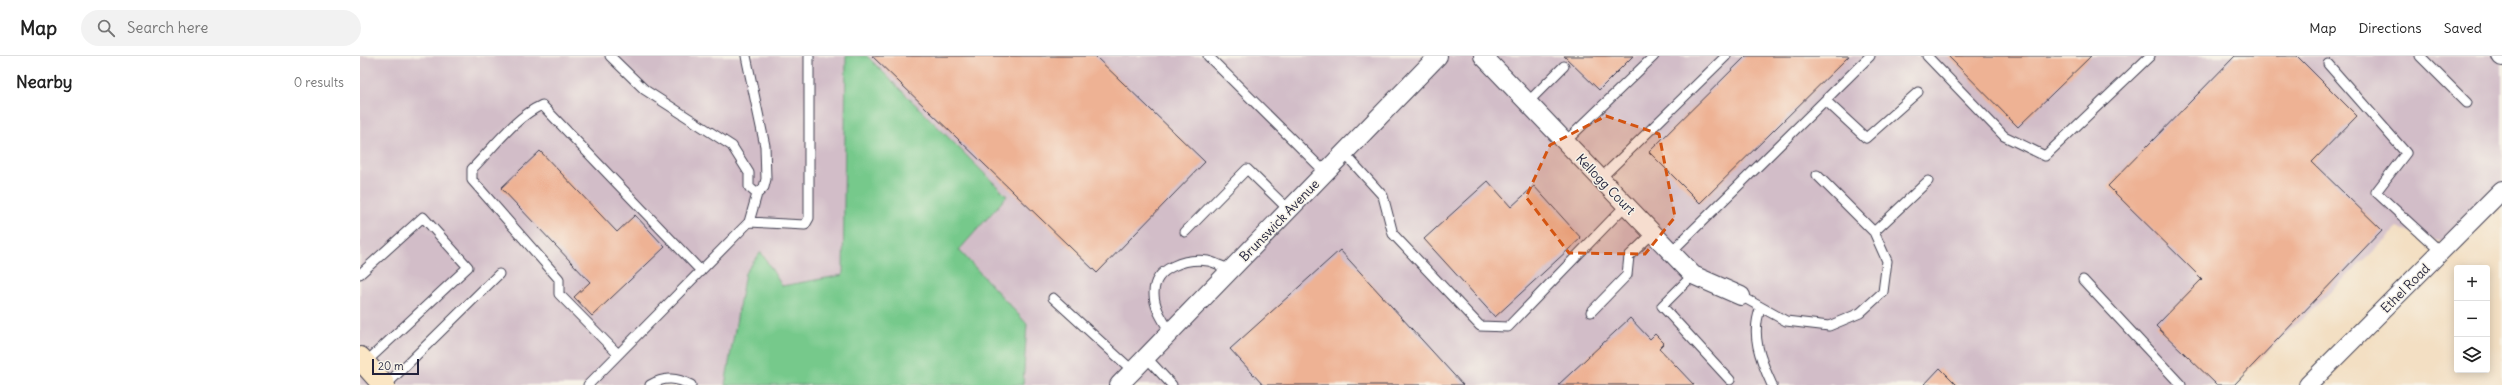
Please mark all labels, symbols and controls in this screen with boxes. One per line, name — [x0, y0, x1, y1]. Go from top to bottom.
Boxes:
search box — [81, 10, 361, 46]
text: Map — [20, 16, 57, 40]
icon: search — [95, 17, 117, 39]
text: Search here — [127, 18, 208, 37]
text: Map — [2309, 19, 2336, 37]
text: Directions — [2358, 19, 2422, 37]
text: Saved — [2444, 19, 2482, 37]
text: Nearby — [16, 71, 72, 93]
text: 0 results — [294, 74, 344, 91]
street label: Kellogg Court — [1572, 150, 1639, 219]
street label: Brunswick Avenue — [1236, 176, 1323, 265]
street label: Ethel Road — [2377, 260, 2434, 317]
map controls — [2454, 265, 2490, 373]
button: + — [2454, 265, 2490, 301]
button: − — [2454, 301, 2490, 337]
button: layers — [2454, 337, 2490, 373]
scale bar — [372, 357, 419, 376]
text: 20 m — [378, 359, 404, 373]

